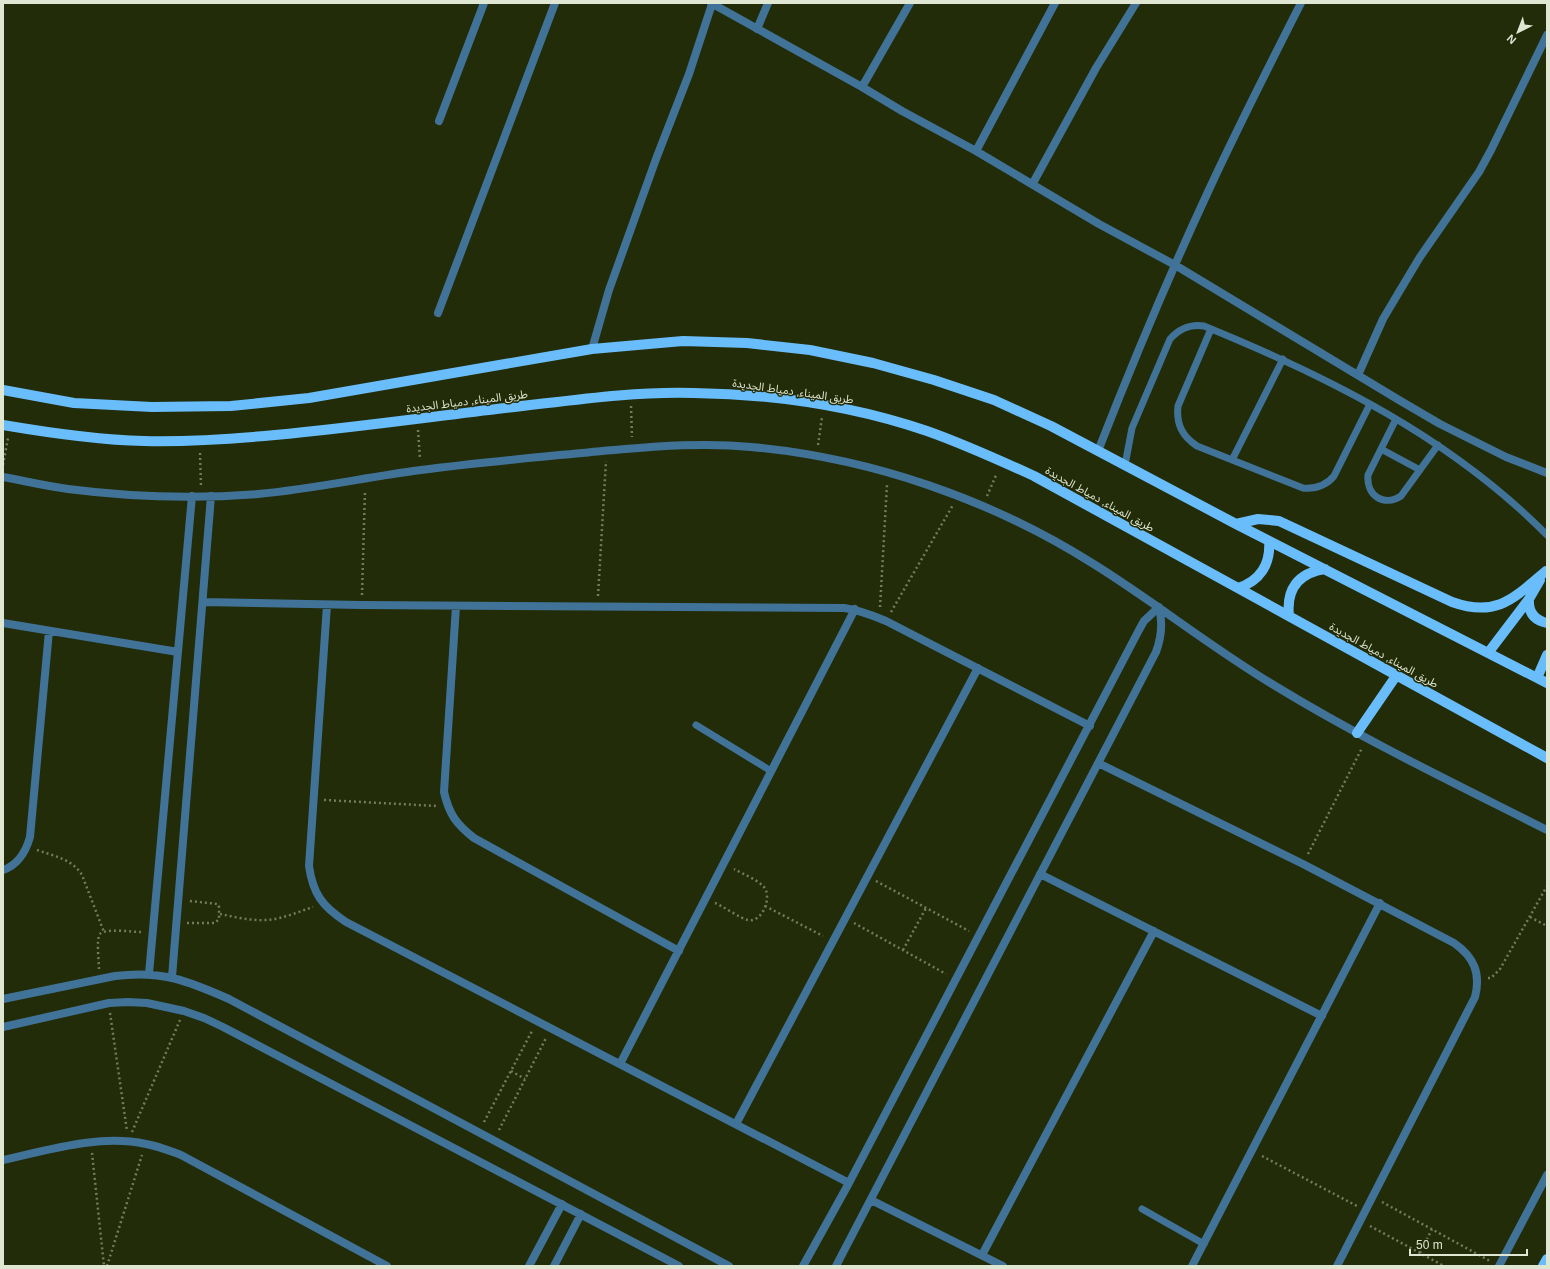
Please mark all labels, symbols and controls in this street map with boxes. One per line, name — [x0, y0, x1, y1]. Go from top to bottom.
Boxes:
north arrow — [1498, 12, 1538, 52]
text: N — [1504, 32, 1518, 47]
street label: طريق الميناء, دمياط الجديدة — [731, 377, 854, 406]
street label: طريق الميناء, دمياط الجديدة — [406, 388, 529, 415]
street label: طريق الميناء, دمياط الجديدة — [1043, 464, 1156, 535]
street label: طريق الميناء, دمياط الجديدة — [1327, 620, 1440, 691]
scale bar — [1410, 1231, 1527, 1257]
text: 50 m — [1416, 1238, 1443, 1252]

